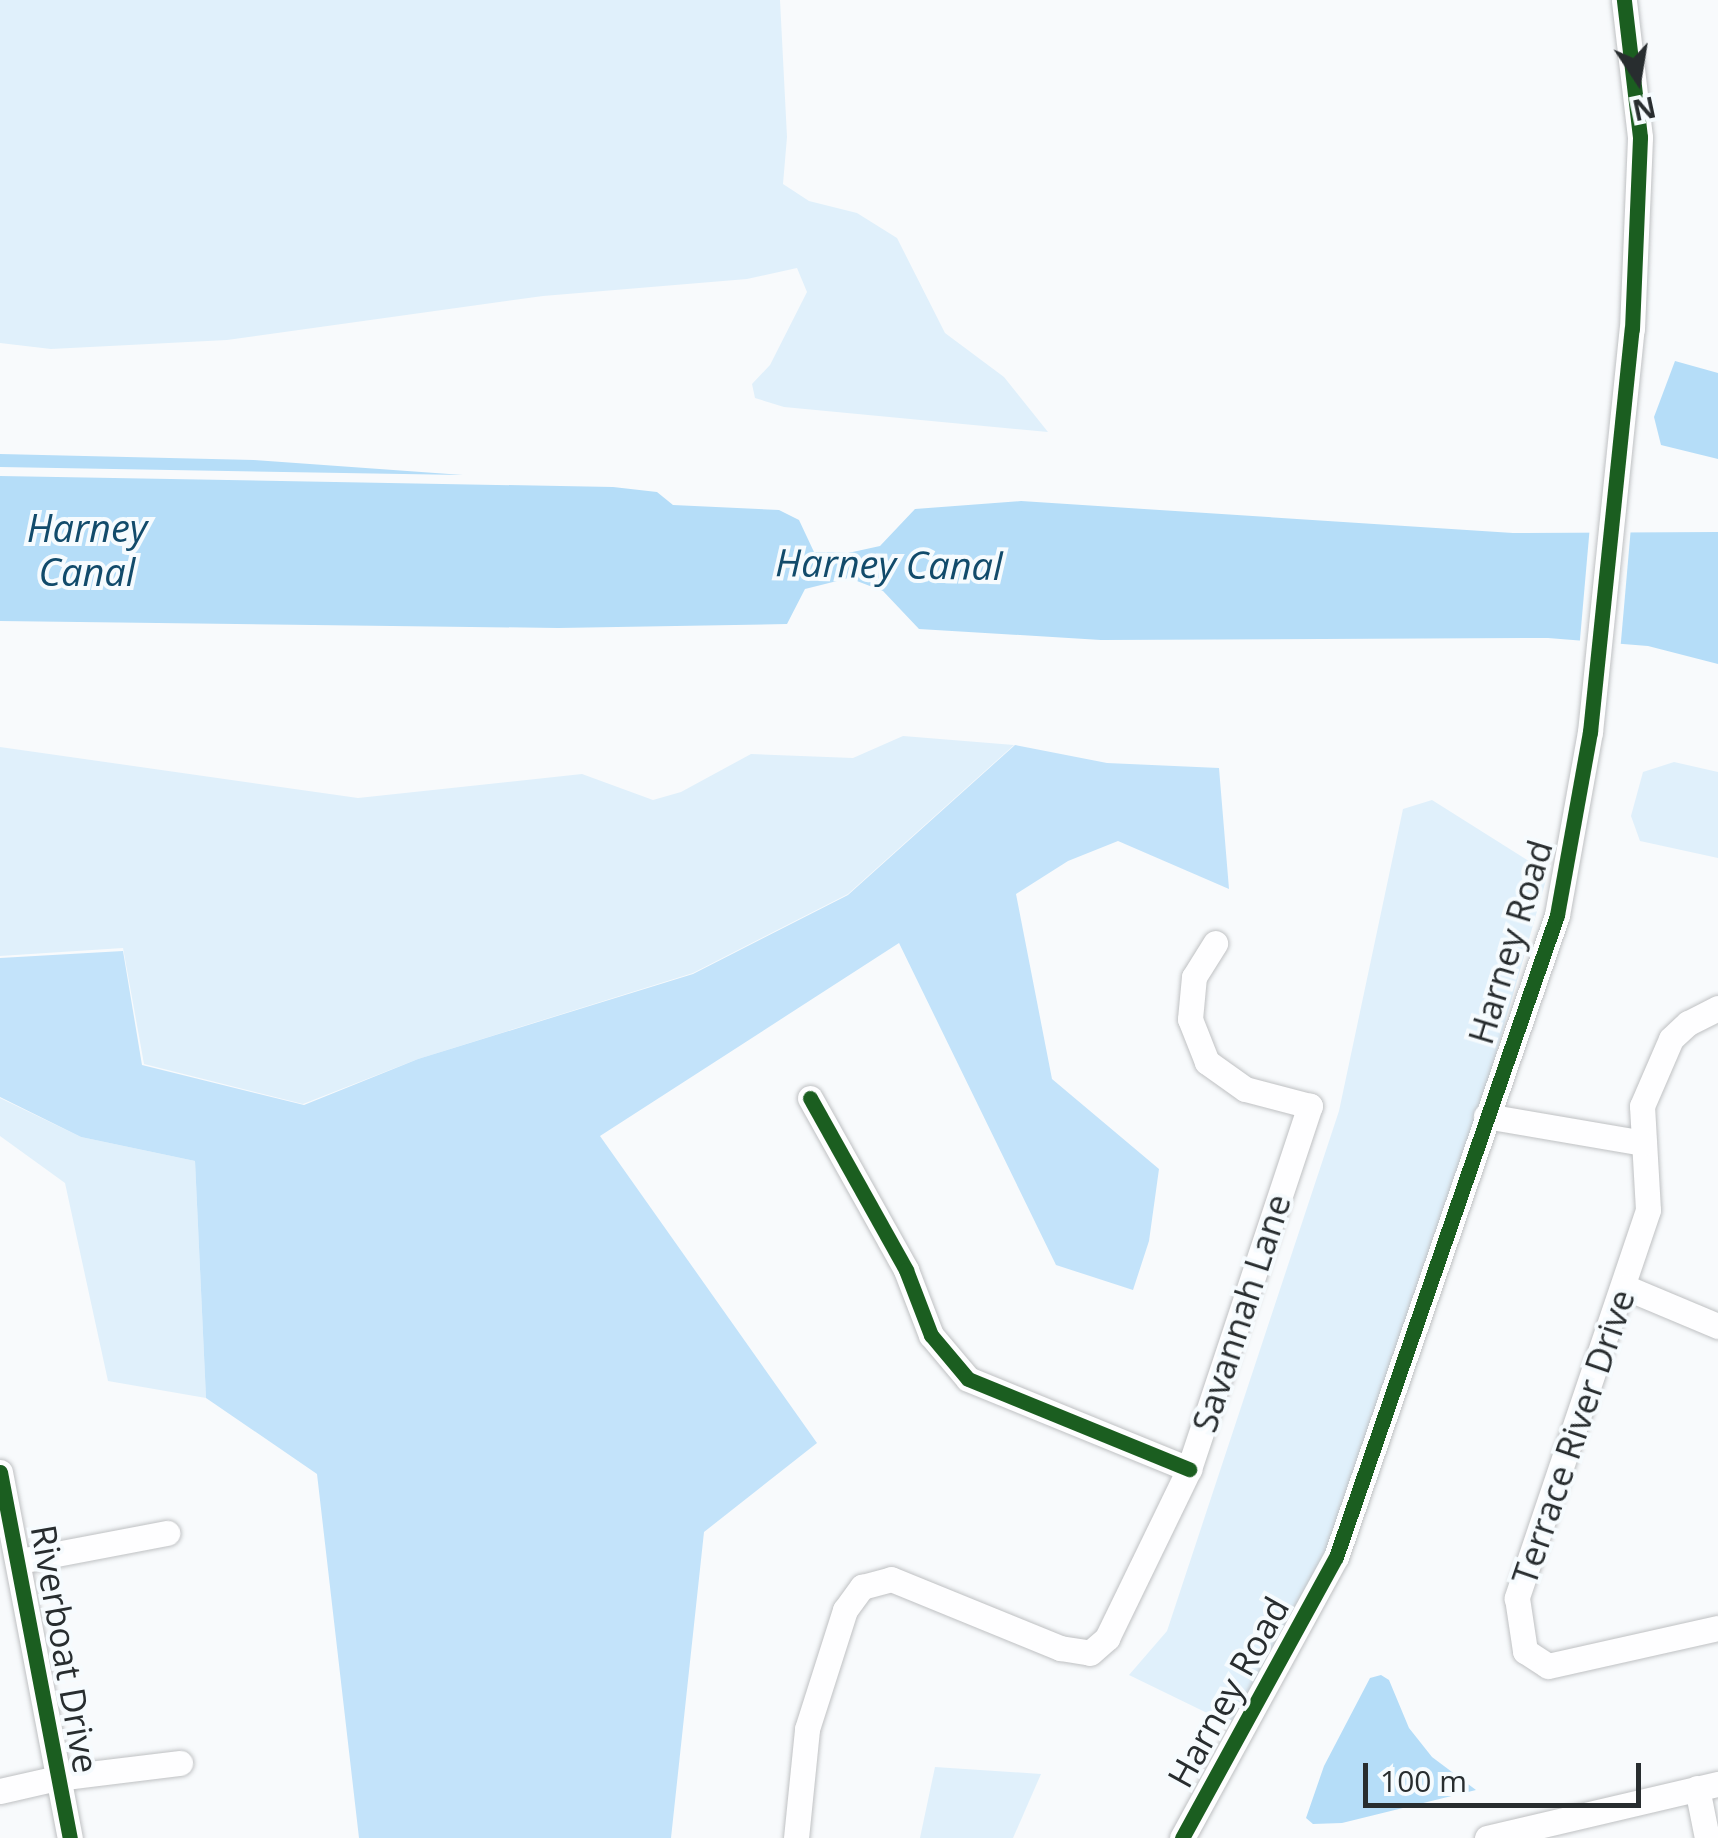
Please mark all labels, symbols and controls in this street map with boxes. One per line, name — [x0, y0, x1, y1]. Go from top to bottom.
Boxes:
north arrow — [1588, 30, 1688, 130]
text: N — [1629, 88, 1659, 130]
water label: Harney Canal — [27, 505, 147, 594]
water label: Harney Canal — [775, 539, 1003, 589]
street label: Harney Road — [1459, 835, 1561, 1049]
street label: Savannah Lane — [1183, 1189, 1299, 1437]
street label: Terrace River Drive — [1503, 1284, 1643, 1590]
street label: Riverboat Drive — [23, 1522, 107, 1776]
street label: Harney Road — [1159, 1590, 1297, 1794]
scale bar — [1368, 1743, 1646, 1805]
text: 100 m — [1380, 1760, 1467, 1801]

